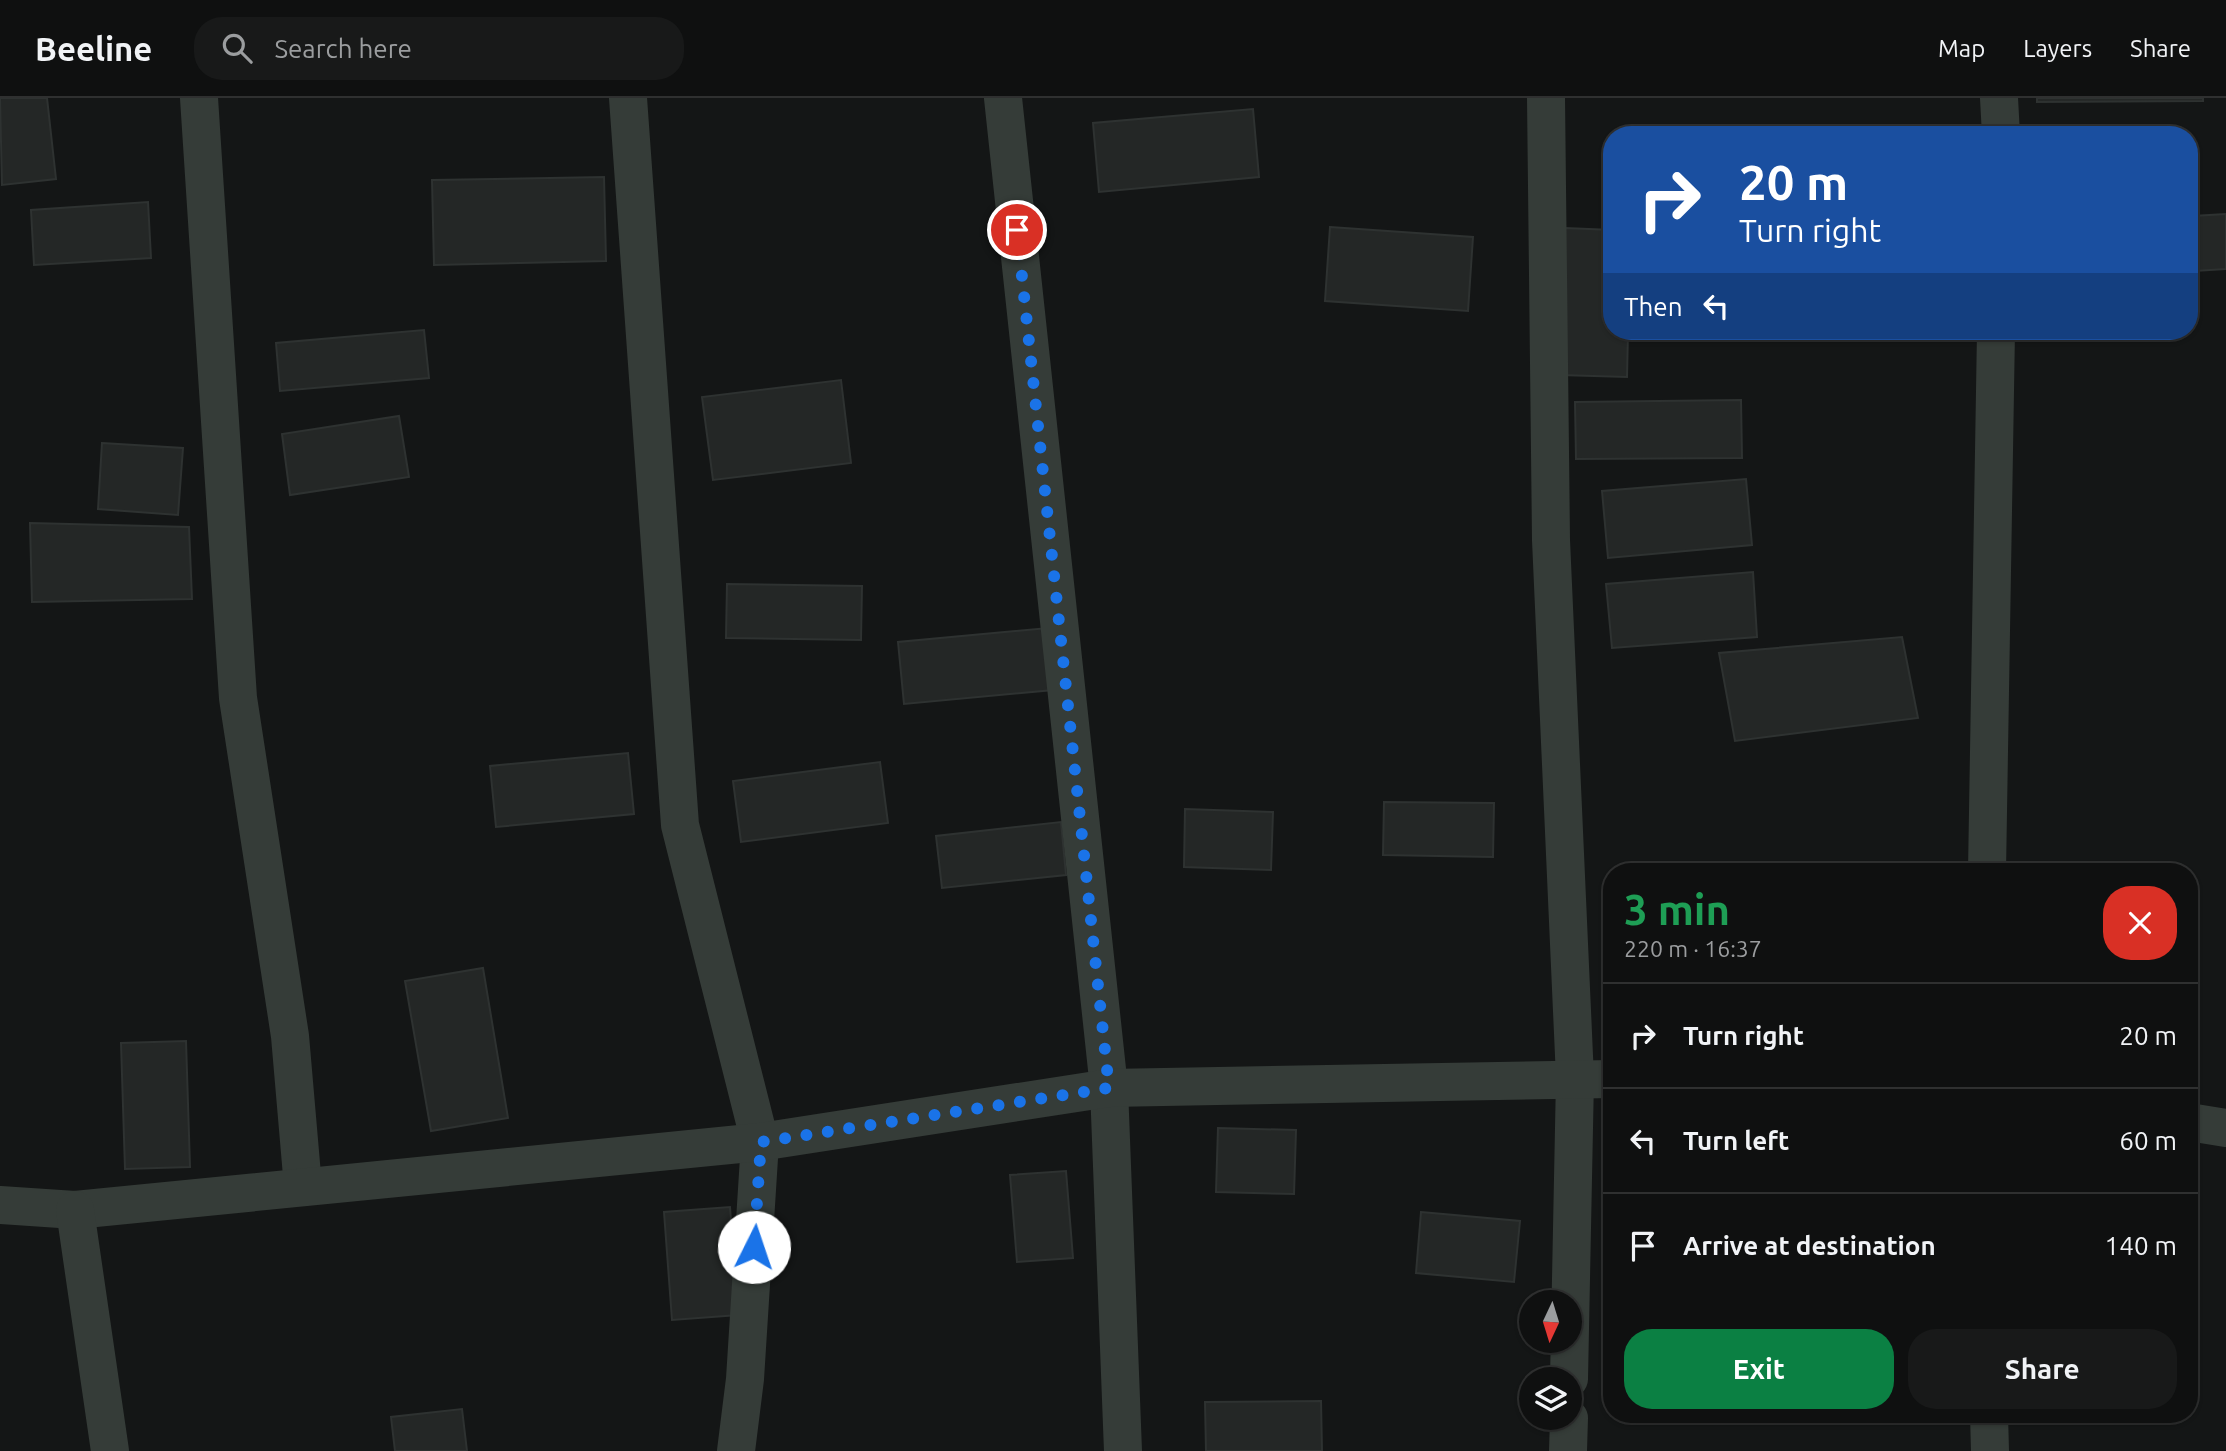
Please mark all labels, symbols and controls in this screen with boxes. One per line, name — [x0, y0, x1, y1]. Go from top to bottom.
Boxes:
search box — [194, 17, 684, 80]
icon: search — [218, 29, 256, 67]
text: Beeline — [35, 30, 152, 67]
text: Search here — [274, 34, 412, 63]
text: Map — [1938, 35, 1985, 62]
text: Layers — [2023, 35, 2092, 62]
text: Share — [2130, 35, 2191, 62]
icon: right — [1624, 154, 1715, 245]
text: 20 m — [1739, 154, 1848, 209]
pin — [987, 200, 1047, 260]
icon: arrive — [998, 211, 1036, 249]
text: Turn right — [1739, 212, 1881, 248]
icon: left — [1697, 287, 1735, 325]
text: Then — [1624, 292, 1683, 321]
text: 3 min — [1624, 886, 1730, 933]
button: close — [2103, 886, 2177, 960]
text: 220 m · 16:37 — [1624, 936, 1762, 961]
icon: right — [1624, 1017, 1662, 1055]
text: Turn right — [1683, 1021, 1804, 1050]
text: 20 m — [2119, 1021, 2177, 1050]
icon: left — [1624, 1122, 1662, 1160]
text: Turn left — [1683, 1126, 1789, 1155]
text: 60 m — [2119, 1126, 2177, 1155]
position arrow — [717, 1210, 791, 1284]
icon: arrive — [1624, 1227, 1662, 1265]
text: Arrive at destination — [1683, 1231, 1936, 1260]
text: 140 m — [2105, 1231, 2177, 1260]
north arrow — [1519, 1290, 1582, 1353]
map controls — [1519, 1290, 1582, 1430]
button: Exit — [1624, 1329, 1894, 1409]
button: Share — [1908, 1329, 2177, 1409]
button: layers — [1519, 1367, 1582, 1430]

